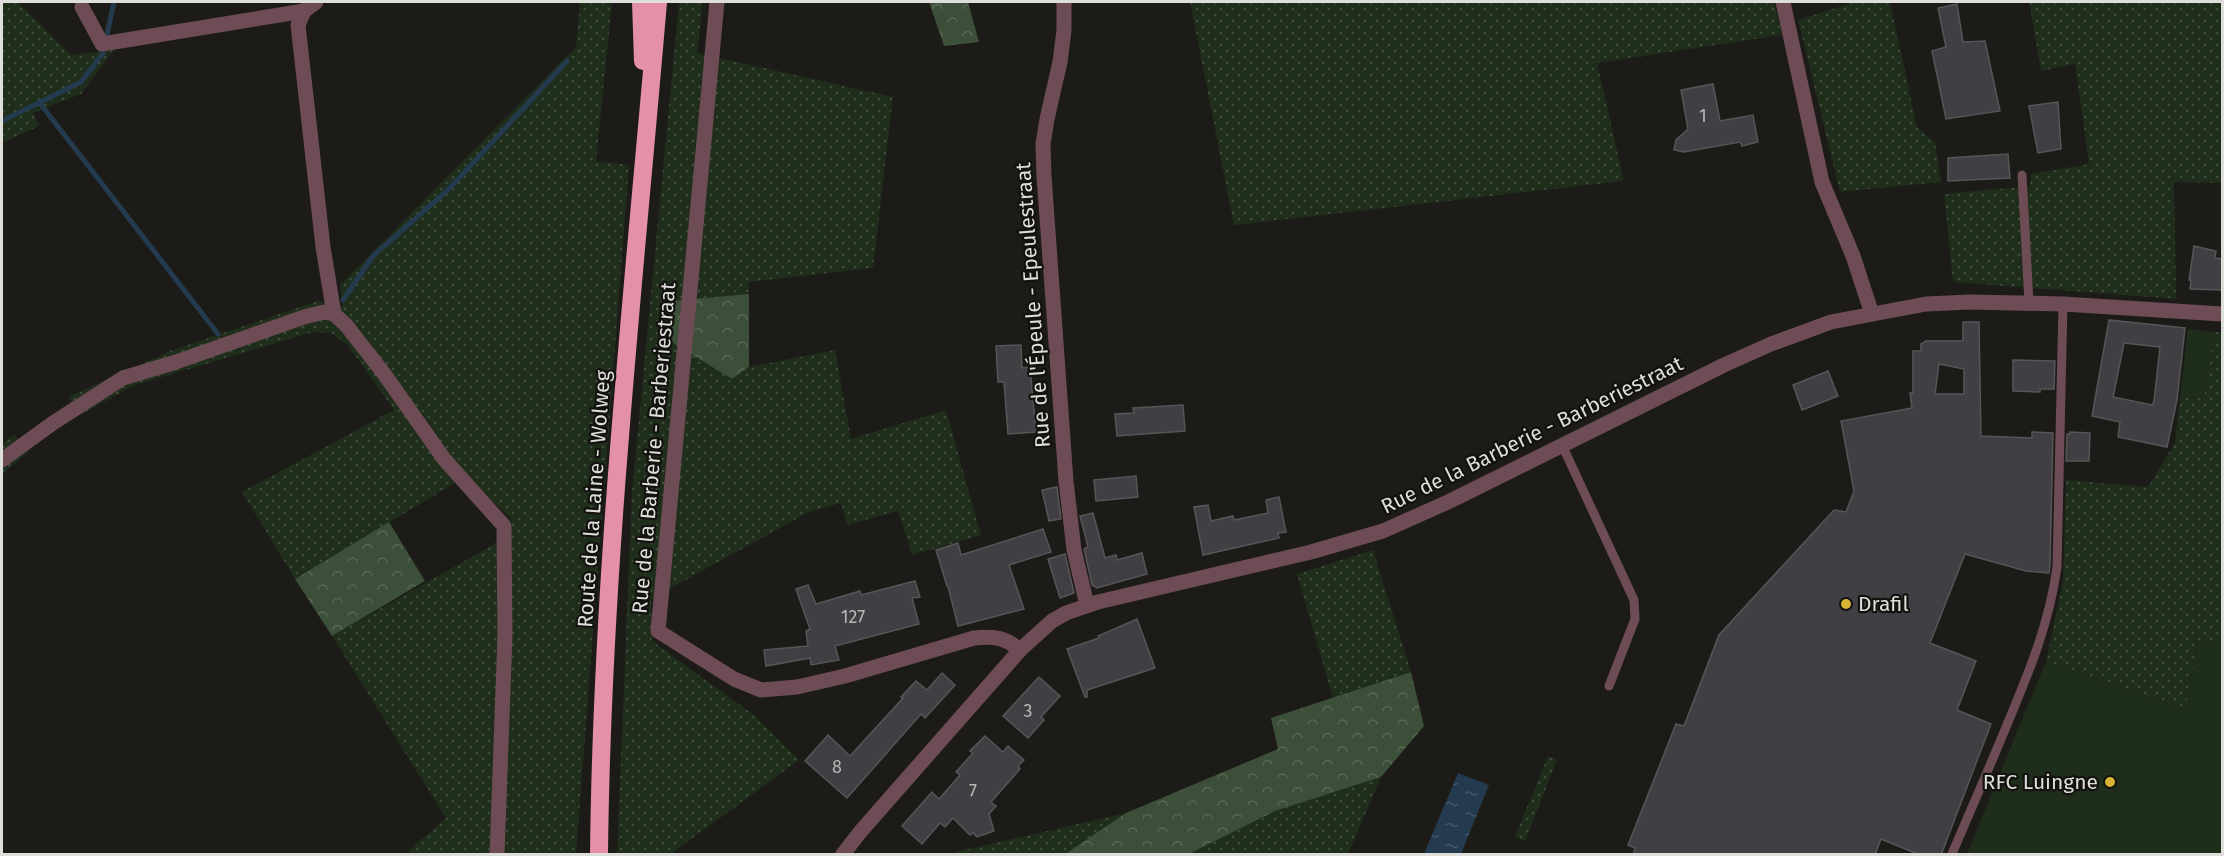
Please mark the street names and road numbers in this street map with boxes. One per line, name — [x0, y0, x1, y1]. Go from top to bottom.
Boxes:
street label: Rue de l'Épeule - Epeulestraat — [1010, 161, 1056, 449]
street label: Rue de la Barberie - Barberiestraat — [627, 281, 681, 615]
street label: Rue de la Barberie - Barberiestraat — [1377, 350, 1688, 520]
street label: Route de la Laine - Wolweg — [572, 369, 616, 628]

